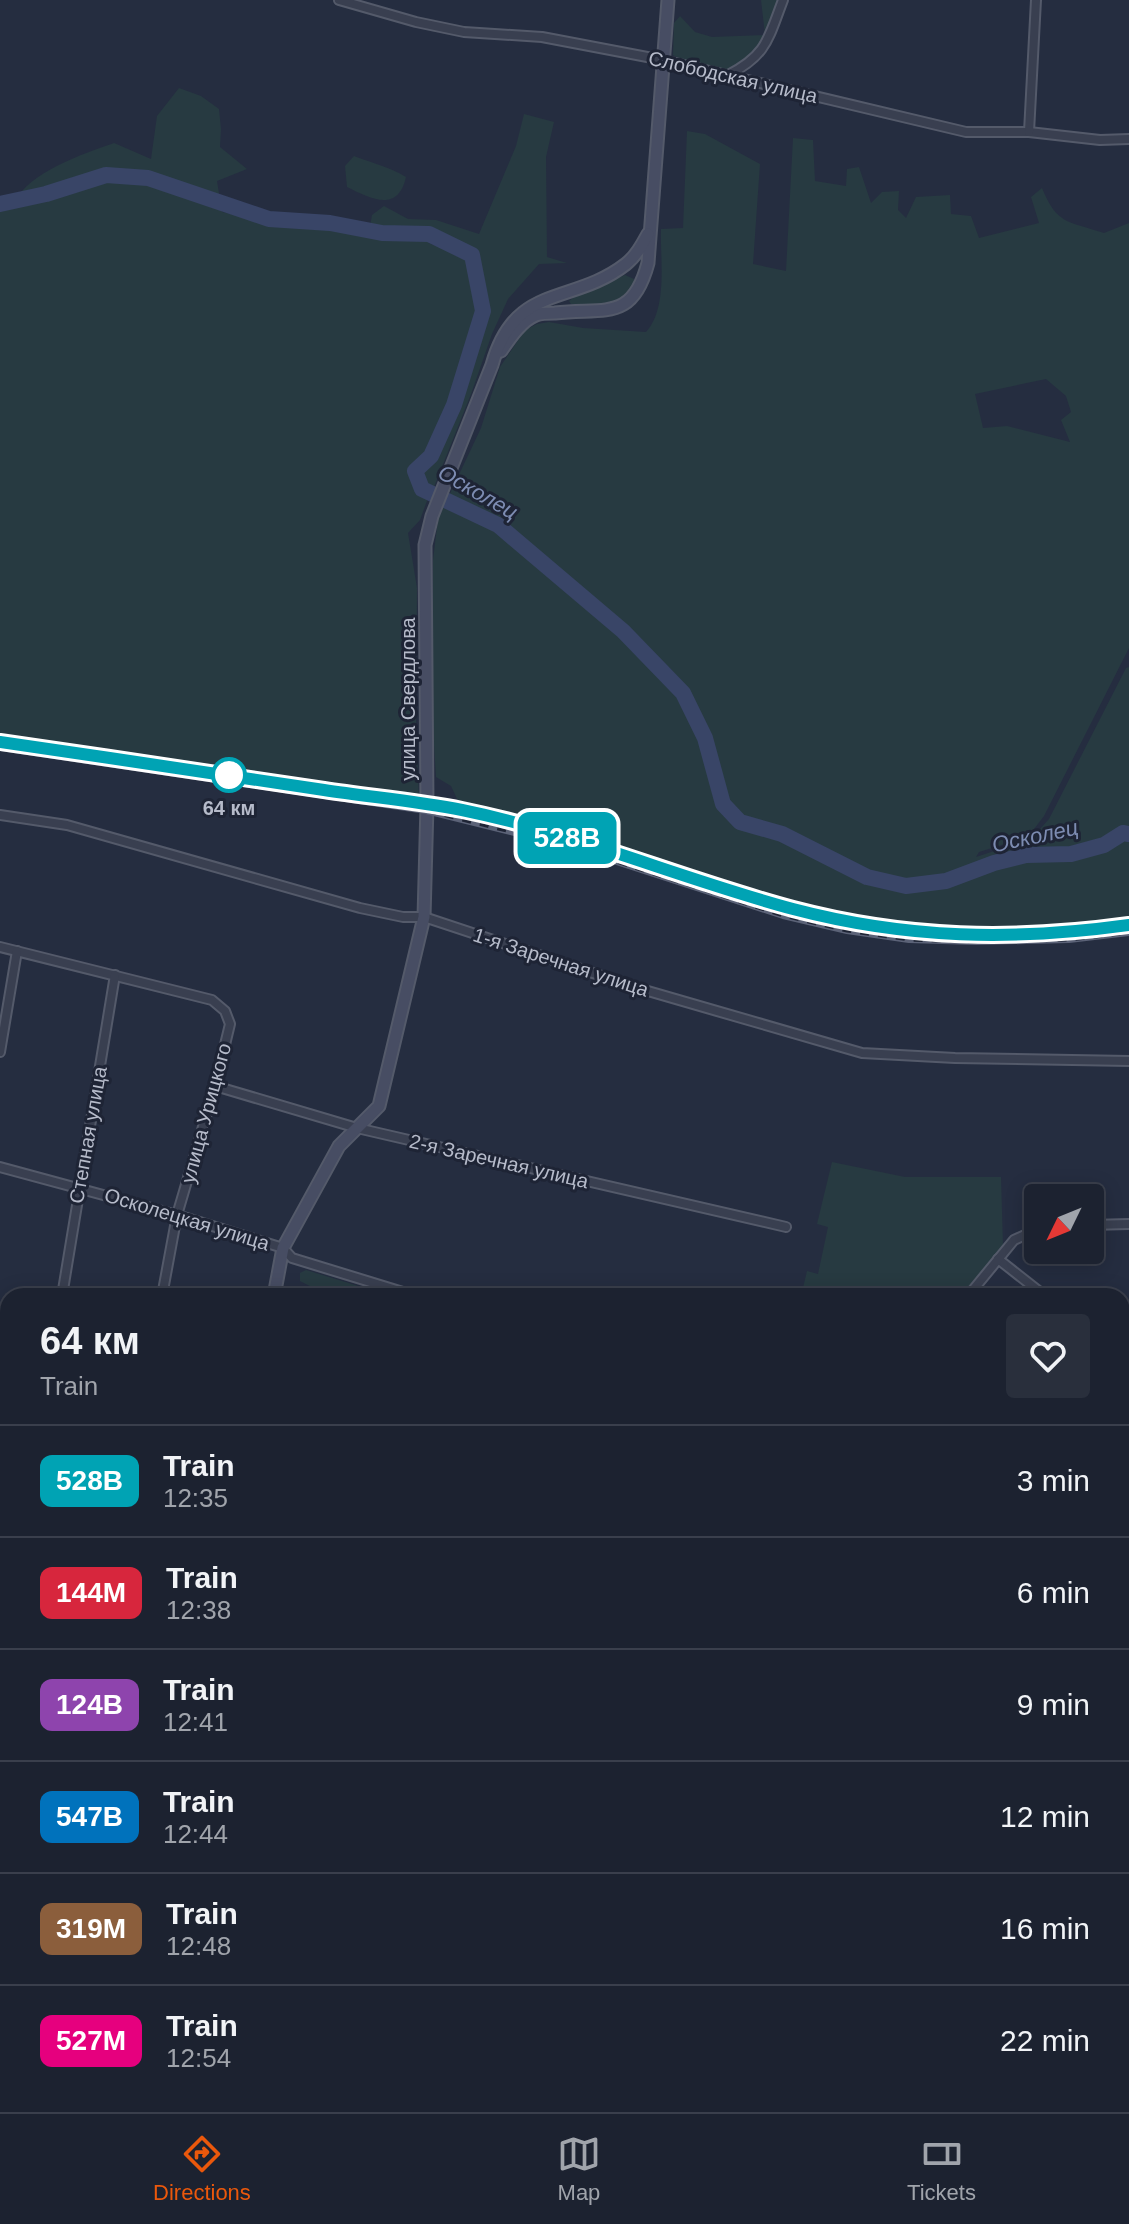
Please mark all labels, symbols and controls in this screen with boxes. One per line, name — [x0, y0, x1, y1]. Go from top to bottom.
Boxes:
street label: Слободская улица — [646, 47, 821, 107]
water label: Осколец — [434, 459, 522, 525]
street label: улица Свердлова — [397, 616, 419, 781]
marker: 64 км — [212, 758, 246, 792]
place label: 64 км — [203, 797, 255, 819]
line badge: 528В — [511, 812, 623, 864]
water label: Осколец — [990, 815, 1080, 857]
text: 528В — [534, 822, 600, 853]
street label: 1-я Заречная улица — [471, 923, 652, 1001]
street label: улица Урицкого — [177, 1041, 235, 1185]
street label: Степная улица — [65, 1064, 111, 1205]
street label: 2-я Заречная улица — [407, 1130, 591, 1192]
street label: Осколецкая улица — [102, 1183, 273, 1255]
north arrow — [1024, 1184, 1104, 1264]
map controls — [1024, 1184, 1104, 1264]
button: heart — [1006, 1314, 1090, 1398]
text: 64 км — [40, 1320, 140, 1362]
text: Train — [40, 1371, 98, 1401]
text: Train — [163, 1449, 235, 1482]
text: 3 min — [1017, 1464, 1090, 1497]
text: 528В — [56, 1465, 123, 1496]
text: 12:35 — [163, 1483, 228, 1513]
text: Train — [166, 1561, 238, 1594]
text: 6 min — [1017, 1576, 1090, 1609]
text: 144М — [56, 1577, 126, 1608]
text: 12:38 — [166, 1595, 231, 1625]
text: Train — [163, 1673, 235, 1706]
text: 9 min — [1017, 1688, 1090, 1721]
text: 124В — [56, 1689, 123, 1720]
text: 12:41 — [163, 1707, 228, 1737]
text: Train — [163, 1785, 235, 1818]
text: 12 min — [1000, 1800, 1090, 1833]
text: 547В — [56, 1801, 123, 1832]
text: 12:44 — [163, 1819, 228, 1849]
text: Train — [166, 1897, 238, 1930]
text: 16 min — [1000, 1912, 1090, 1945]
text: 319М — [56, 1913, 126, 1944]
text: 12:48 — [166, 1931, 231, 1961]
text: Train — [166, 2009, 238, 2042]
text: 22 min — [1000, 2024, 1090, 2057]
text: 527М — [56, 2025, 126, 2056]
text: 12:54 — [166, 2043, 231, 2073]
tab: Directions — [153, 2132, 251, 2206]
tab: Map — [557, 2132, 601, 2206]
tab: Tickets — [907, 2132, 976, 2206]

